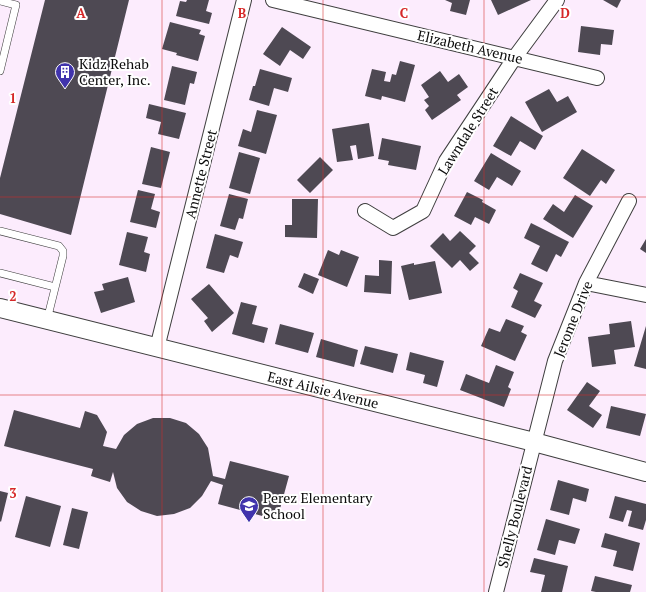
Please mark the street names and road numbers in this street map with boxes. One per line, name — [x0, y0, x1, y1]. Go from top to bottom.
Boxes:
street label: Elizabeth Avenue — [416, 25, 525, 68]
street label: Lawndale Street — [433, 83, 503, 178]
street label: Annette Street — [180, 126, 221, 221]
street label: Jerome Drive — [549, 278, 596, 360]
street label: East Ailsie Avenue — [266, 367, 381, 413]
street label: Shelly Boulevard — [493, 464, 536, 570]

